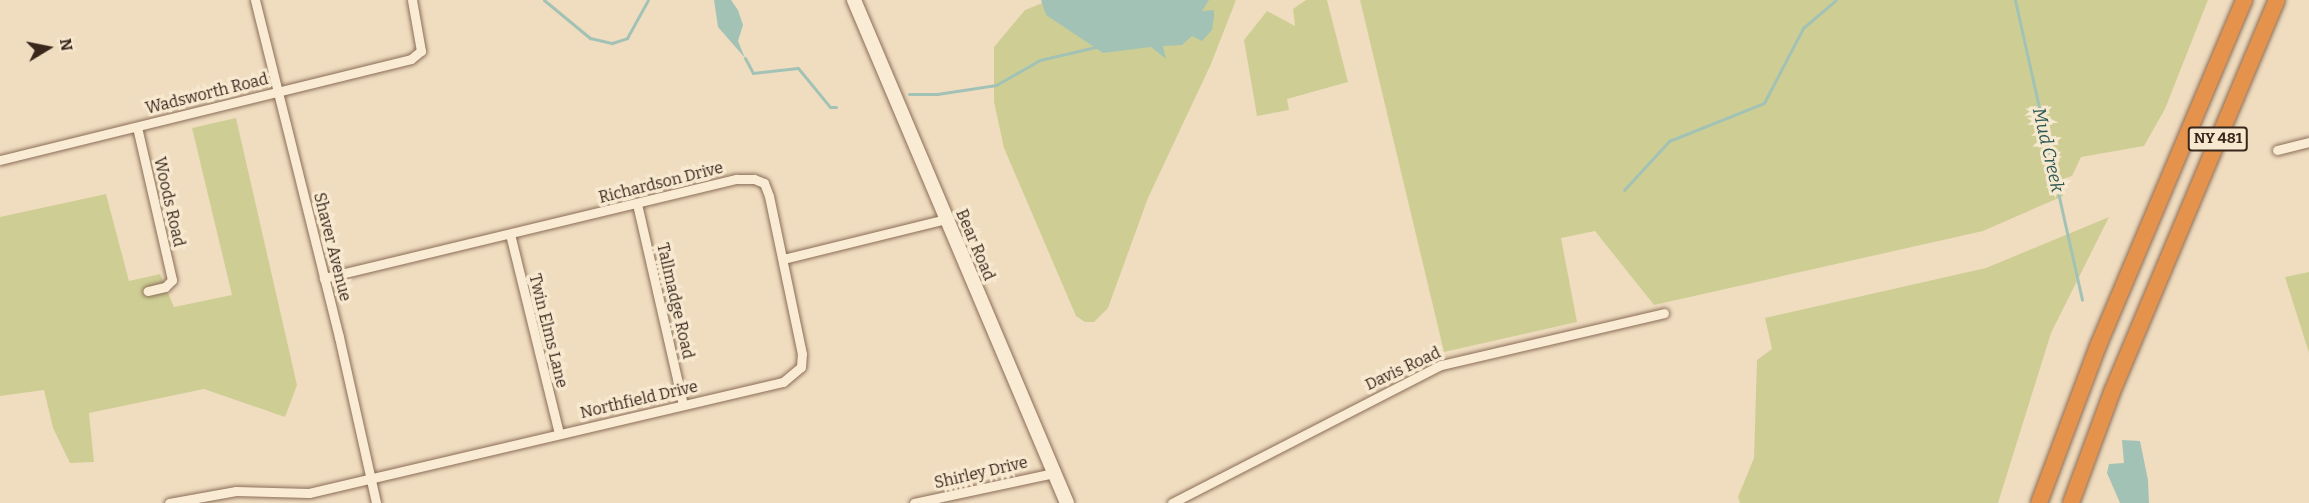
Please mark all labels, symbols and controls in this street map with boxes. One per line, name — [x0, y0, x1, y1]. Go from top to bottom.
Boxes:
north arrow — [18, 18, 78, 78]
text: N — [56, 37, 77, 53]
street label: Wadsworth Road — [144, 69, 270, 119]
water label: Mud Creek — [2028, 106, 2068, 194]
road number: NY 481 — [2186, 127, 2250, 151]
street label: Woods Road — [149, 155, 189, 249]
street label: Richardson Drive — [597, 158, 725, 208]
street label: Shaver Avenue — [309, 191, 355, 303]
street label: Bear Road — [951, 206, 999, 284]
street label: Tallmadge Road — [652, 241, 698, 361]
street label: Twin Elms Lane — [525, 272, 571, 390]
street label: Davis Road — [1362, 343, 1444, 395]
street label: Northfield Drive — [578, 377, 700, 423]
street label: Shirley Drive — [932, 453, 1030, 493]

